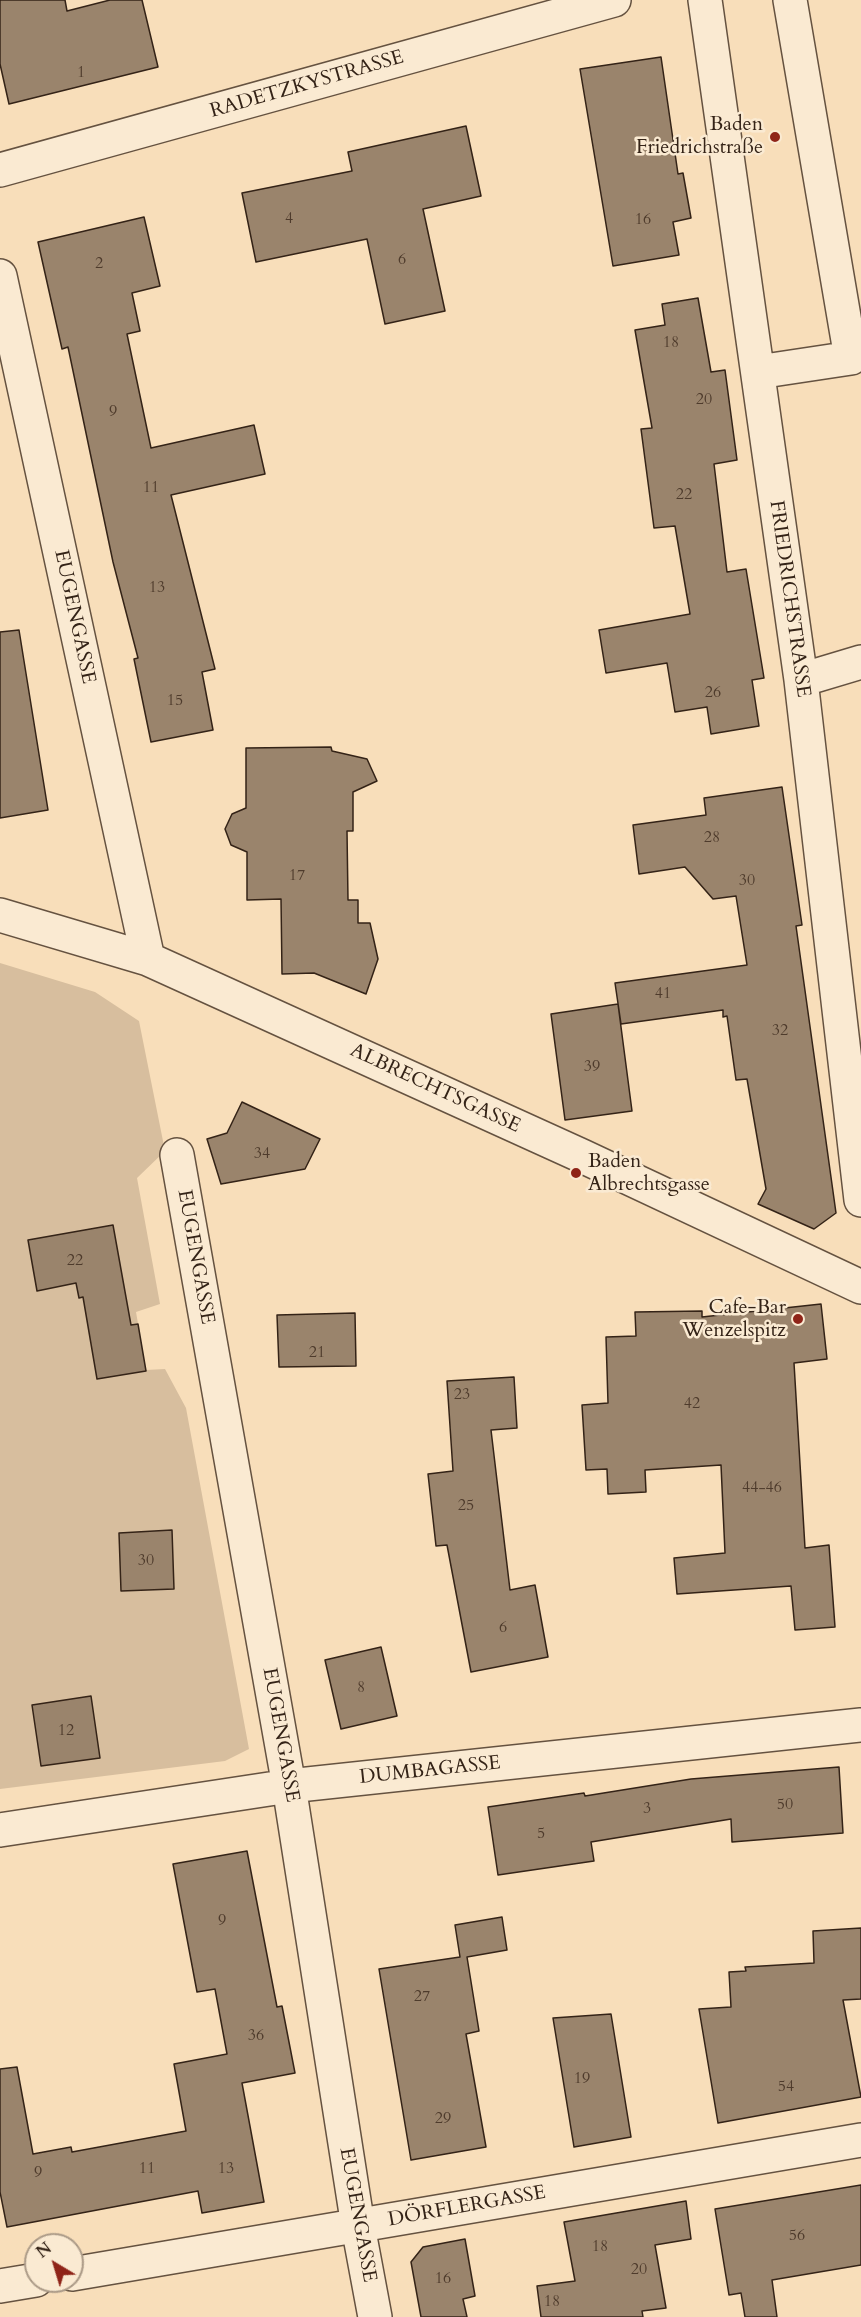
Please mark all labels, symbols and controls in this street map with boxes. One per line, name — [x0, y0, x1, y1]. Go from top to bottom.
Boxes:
street label: RADETZKYSTRASSE — [207, 46, 407, 124]
house number: 1 — [77, 63, 85, 83]
place label: Baden Friedrichstraße — [636, 113, 763, 160]
marker: Baden Friedrichstraße — [768, 130, 782, 144]
house number: 4 — [285, 209, 293, 229]
house number: 16 — [635, 210, 651, 230]
house number: 6 — [398, 250, 406, 270]
house number: 2 — [95, 254, 103, 274]
house number: 18 — [663, 333, 679, 353]
house number: 20 — [696, 390, 712, 410]
house number: 9 — [109, 402, 117, 422]
house number: 11 — [143, 478, 159, 498]
house number: 22 — [676, 485, 692, 505]
street label: FRIEDRICHSTRASSE — [763, 499, 815, 699]
street label: EUGENGASSE — [48, 548, 100, 686]
house number: 13 — [149, 578, 165, 598]
house number: 26 — [705, 683, 721, 703]
house number: 15 — [167, 691, 183, 711]
house number: 28 — [704, 828, 720, 848]
house number: 17 — [289, 866, 305, 886]
house number: 30 — [739, 871, 755, 891]
house number: 41 — [655, 984, 671, 1004]
house number: 32 — [772, 1021, 788, 1041]
street label: ALBRECHTSGASSE — [346, 1039, 524, 1139]
house number: 39 — [584, 1057, 600, 1077]
house number: 34 — [254, 1144, 270, 1164]
place label: Baden Albrechtsgasse — [588, 1150, 710, 1197]
marker: Baden Albrechtsgasse — [569, 1166, 583, 1180]
street label: EUGENGASSE — [171, 1188, 219, 1326]
house number: 22 — [67, 1251, 83, 1271]
place label: Cafe-Bar Wenzelspitz — [682, 1296, 786, 1343]
marker: Cafe-Bar Wenzelspitz — [791, 1312, 805, 1326]
house number: 21 — [309, 1343, 325, 1363]
house number: 23 — [454, 1385, 470, 1405]
house number: 42 — [684, 1394, 700, 1414]
house number: 44-46 — [742, 1478, 782, 1498]
house number: 25 — [458, 1496, 474, 1516]
house number: 30 — [138, 1551, 154, 1571]
house number: 6 — [499, 1618, 507, 1638]
street label: EUGENGASSE — [256, 1666, 304, 1804]
house number: 8 — [357, 1678, 365, 1698]
house number: 12 — [58, 1721, 74, 1741]
street label: DUMBAGASSE — [358, 1752, 502, 1790]
house number: 50 — [777, 1795, 793, 1815]
house number: 3 — [643, 1799, 651, 1819]
house number: 5 — [537, 1824, 545, 1844]
house number: 9 — [218, 1911, 226, 1931]
house number: 27 — [414, 1987, 430, 2007]
house number: 36 — [248, 2026, 264, 2046]
house number: 19 — [574, 2069, 590, 2089]
house number: 54 — [778, 2077, 794, 2097]
house number: 29 — [435, 2109, 451, 2129]
street label: EUGENGASSE — [333, 2146, 381, 2284]
house number: 11 — [139, 2159, 155, 2179]
house number: 13 — [218, 2159, 234, 2179]
house number: 9 — [34, 2163, 42, 2183]
street label: DÖRFLERGASSE — [386, 2181, 548, 2233]
house number: 56 — [789, 2226, 805, 2246]
north arrow — [24, 2233, 84, 2293]
text: N — [32, 2237, 56, 2263]
house number: 18 — [592, 2237, 608, 2257]
house number: 20 — [631, 2260, 647, 2280]
house number: 16 — [435, 2269, 451, 2289]
house number: 18 — [544, 2292, 560, 2312]

